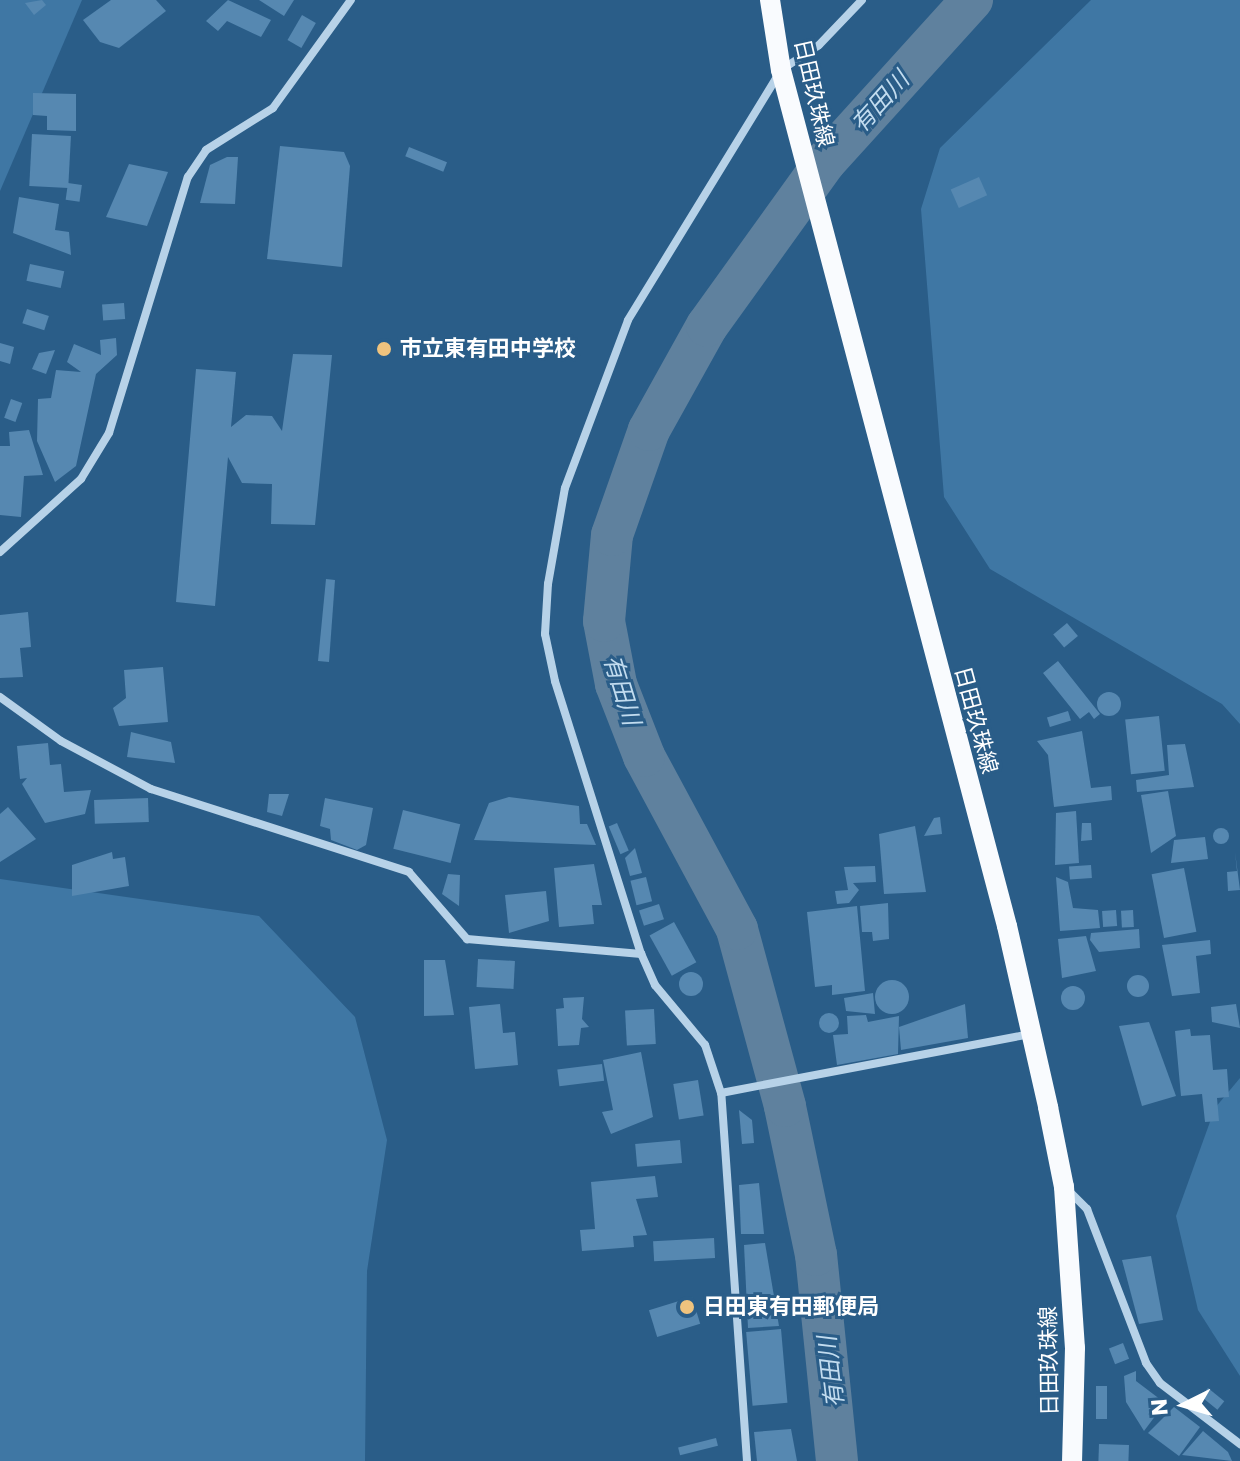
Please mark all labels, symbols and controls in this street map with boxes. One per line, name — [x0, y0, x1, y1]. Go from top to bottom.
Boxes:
street label: 日田玖珠線 — [789, 36, 839, 150]
water label: 有田川 — [845, 66, 915, 138]
place label: 市立東有田中学校 — [400, 336, 576, 362]
marker: 市立東有田中学校 — [375, 340, 393, 358]
water label: 有田川 — [598, 651, 646, 729]
street label: 日田玖珠線 — [949, 663, 1003, 777]
place label: 日田東有田郵便局 — [703, 1294, 879, 1320]
marker: 日田東有田郵便局 — [678, 1298, 696, 1316]
street label: 日田玖珠線 — [1035, 1306, 1063, 1416]
water label: 有田川 — [812, 1335, 850, 1409]
north arrow — [1144, 1365, 1224, 1445]
text: N — [1143, 1398, 1176, 1417]

